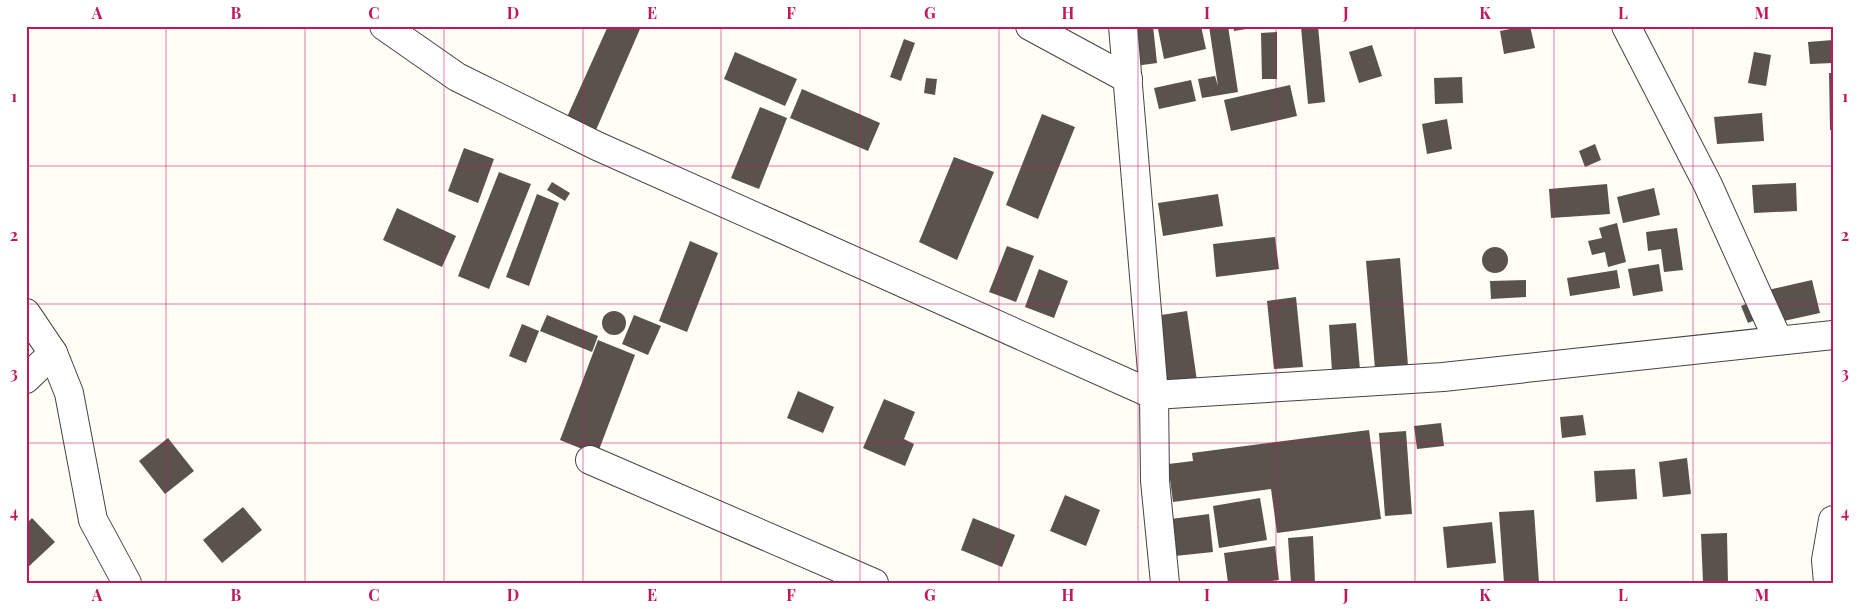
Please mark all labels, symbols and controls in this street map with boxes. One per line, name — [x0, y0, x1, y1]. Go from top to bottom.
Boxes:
text: A — [91, 2, 103, 23]
text: B — [231, 2, 242, 23]
text: C — [368, 2, 380, 23]
text: D — [507, 2, 519, 23]
text: E — [647, 2, 657, 23]
text: F — [786, 2, 796, 23]
text: G — [924, 2, 936, 23]
text: H — [1062, 2, 1075, 23]
text: I — [1204, 2, 1210, 23]
text: J — [1342, 2, 1349, 23]
text: K — [1479, 2, 1491, 23]
text: L — [1618, 2, 1628, 23]
text: M — [1755, 2, 1770, 23]
text: 1 — [11, 85, 17, 106]
text: 1 — [1842, 85, 1848, 106]
text: 2 — [10, 224, 18, 245]
text: 2 — [1841, 224, 1849, 245]
text: 3 — [10, 362, 18, 383]
text: 3 — [1841, 362, 1849, 383]
text: 4 — [10, 501, 18, 522]
text: 4 — [1841, 501, 1849, 522]
text: A — [91, 584, 103, 605]
text: B — [231, 584, 242, 605]
text: C — [368, 584, 380, 605]
text: D — [507, 584, 519, 605]
text: E — [647, 584, 657, 605]
text: F — [786, 584, 796, 605]
text: G — [924, 584, 936, 605]
text: H — [1062, 584, 1075, 605]
text: I — [1204, 584, 1210, 605]
text: J — [1342, 584, 1349, 605]
text: K — [1479, 584, 1491, 605]
text: L — [1618, 584, 1628, 605]
text: M — [1755, 584, 1770, 605]

